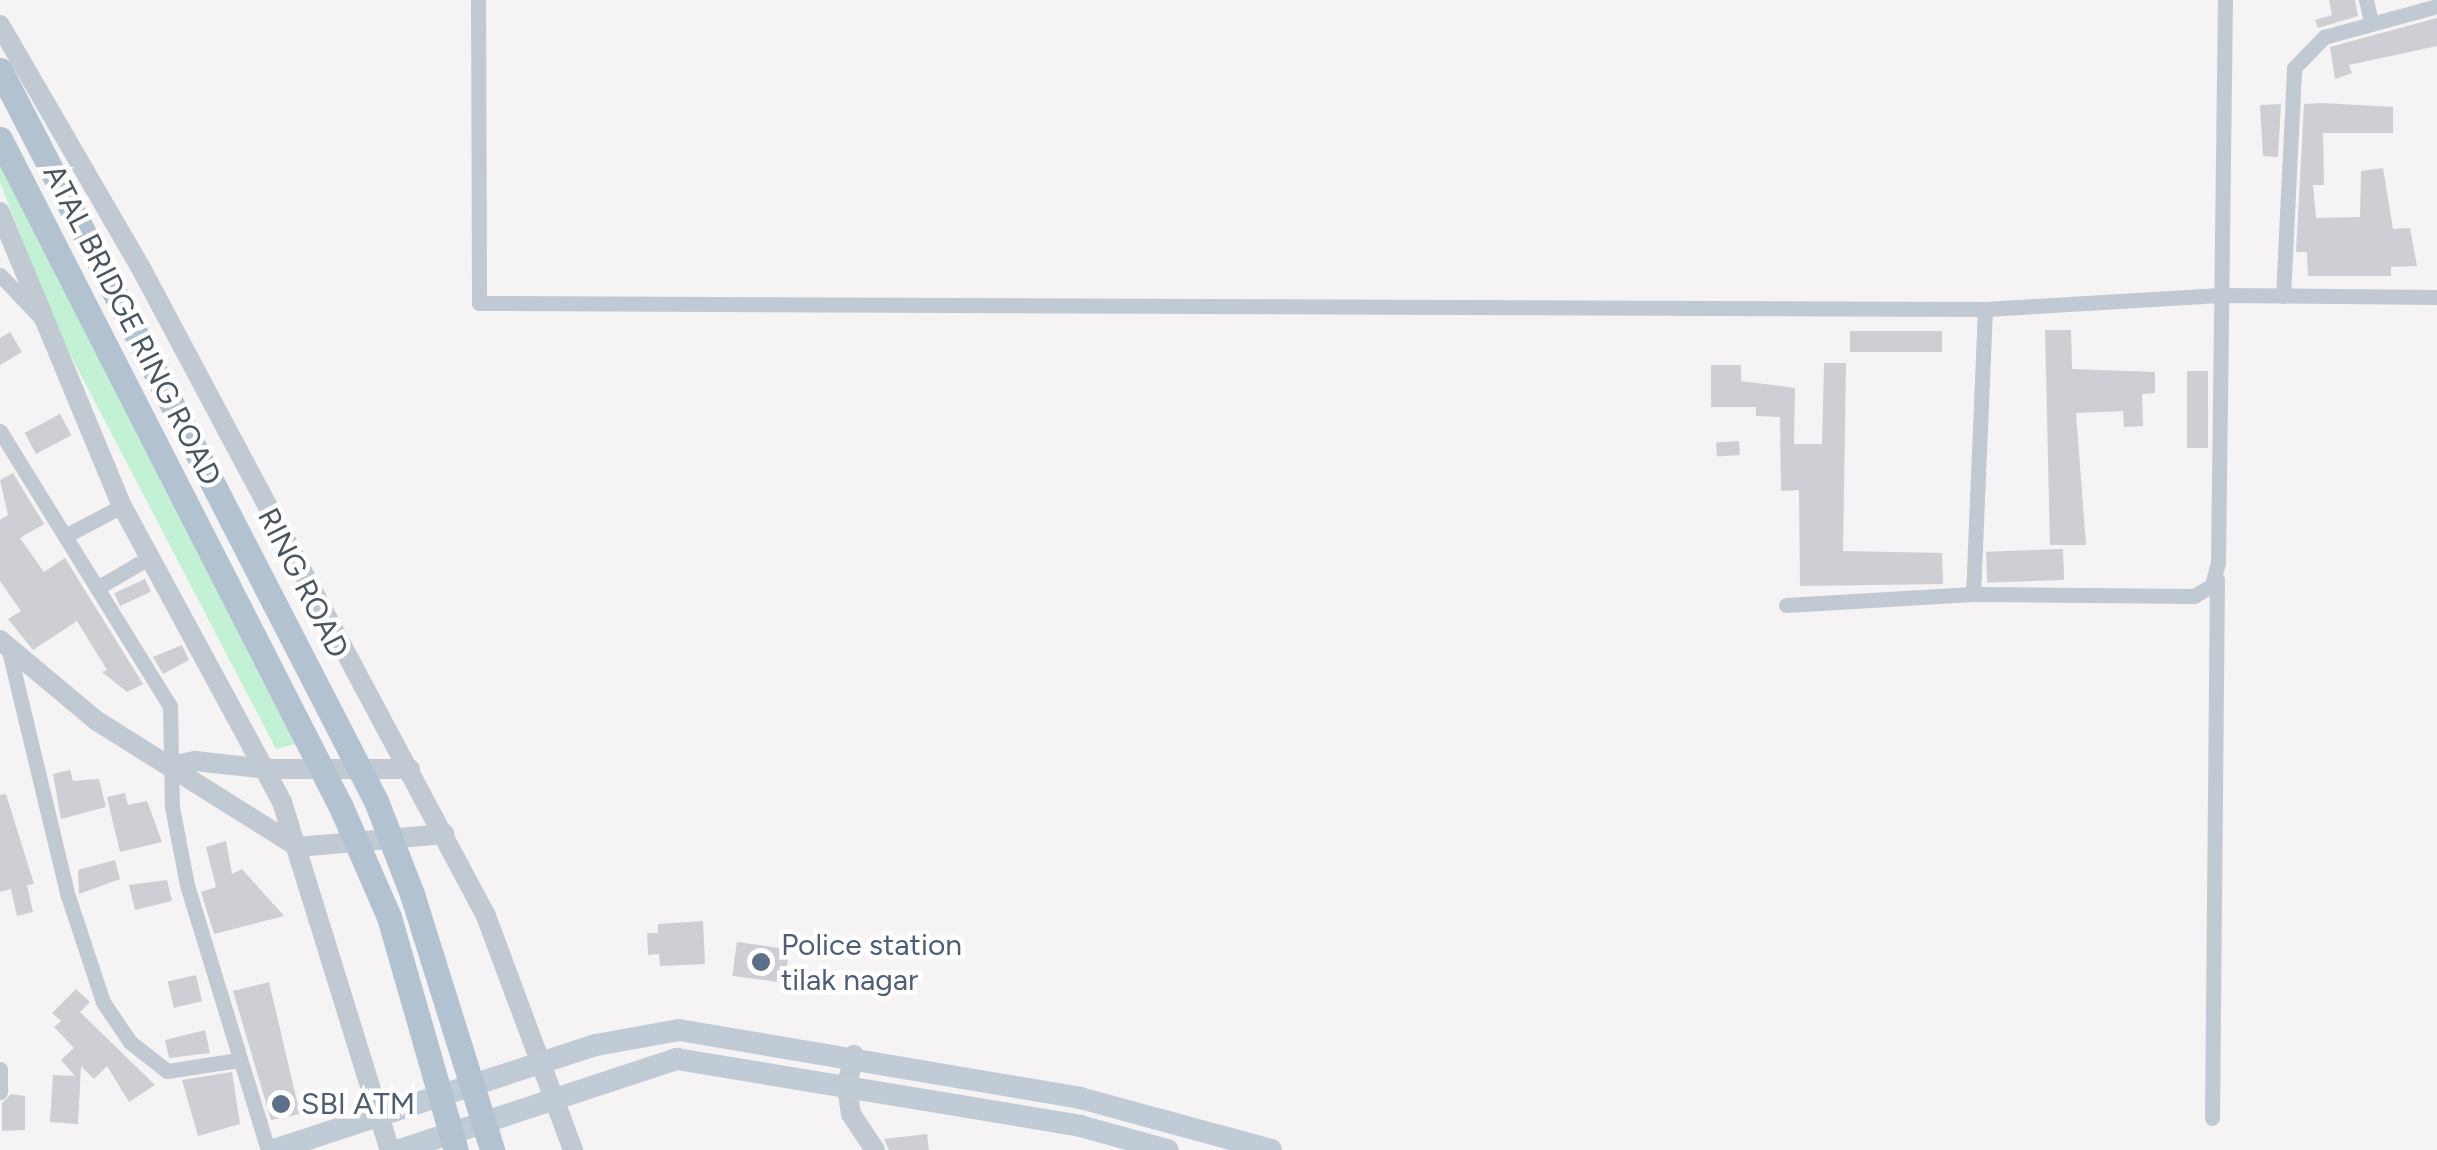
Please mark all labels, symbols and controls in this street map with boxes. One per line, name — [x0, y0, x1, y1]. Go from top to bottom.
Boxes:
street label: ATAL BRIDGE RING ROAD — [35, 159, 229, 491]
street label: RING ROAD — [250, 502, 356, 664]
place label: Police station tilak nagar — [781, 927, 962, 998]
marker: Police station tilak nagar — [750, 951, 772, 973]
place label: SBI ATM — [301, 1086, 415, 1122]
marker: SBI ATM — [270, 1093, 292, 1115]

